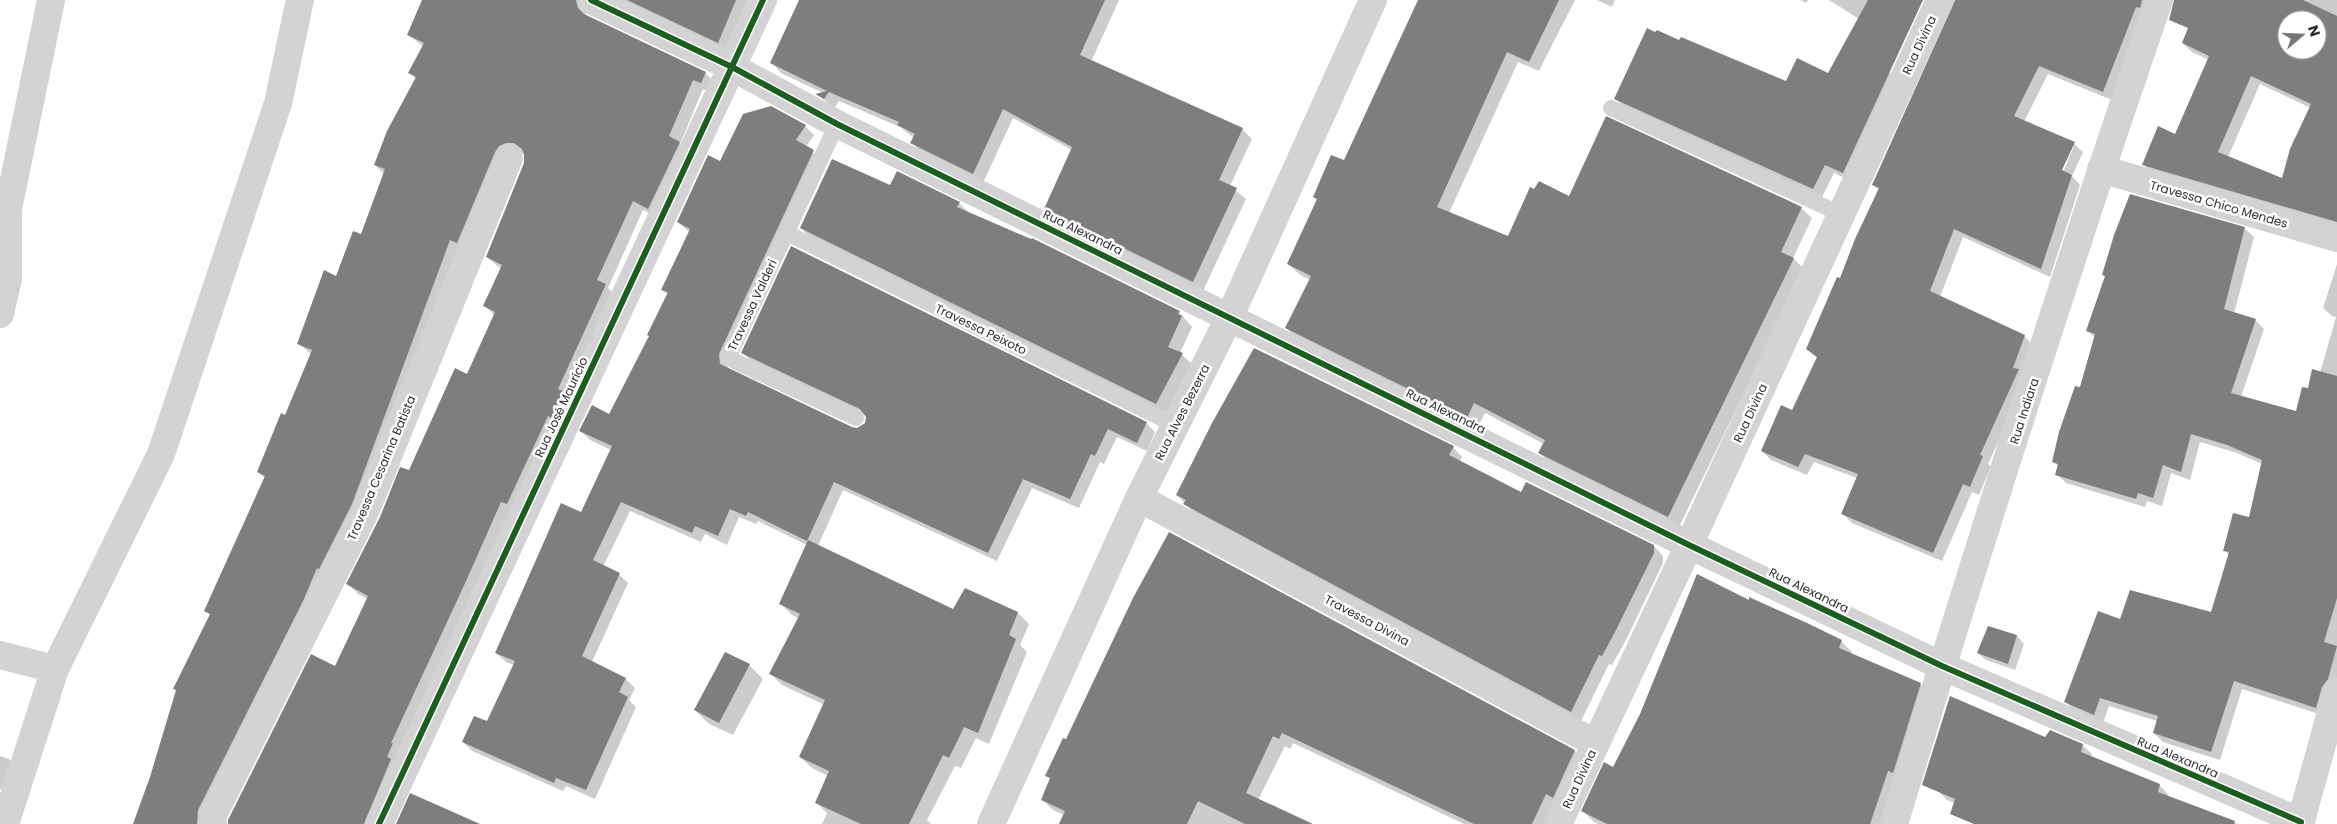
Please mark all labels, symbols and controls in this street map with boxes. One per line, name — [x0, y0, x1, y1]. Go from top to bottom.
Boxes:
north arrow — [2277, 10, 2327, 60]
street label: Rua Divina — [1898, 13, 1940, 77]
text: N — [2303, 23, 2325, 39]
street label: Travessa Chico Mendes — [2148, 176, 2290, 232]
street label: Rua Alexandra — [1040, 205, 1126, 259]
street label: Travessa Valderi — [723, 256, 781, 354]
street label: Travessa Peixoto — [932, 299, 1030, 359]
street label: Rua José Maurício — [530, 354, 592, 460]
street label: Rua Alves Bezerra — [1150, 361, 1214, 463]
street label: Rua Indiara — [2005, 376, 2043, 446]
street label: Rua Divina — [1729, 381, 1771, 445]
street label: Rua Alexandra — [1403, 384, 1489, 438]
street label: Travessa Cesarina Batista — [343, 393, 419, 543]
street label: Rua Alexandra — [1766, 563, 1852, 617]
street label: Travessa Divina — [1322, 590, 1412, 650]
street label: Rua Alexandra — [2135, 732, 2221, 782]
street label: Rua Divina — [1558, 747, 1600, 811]

